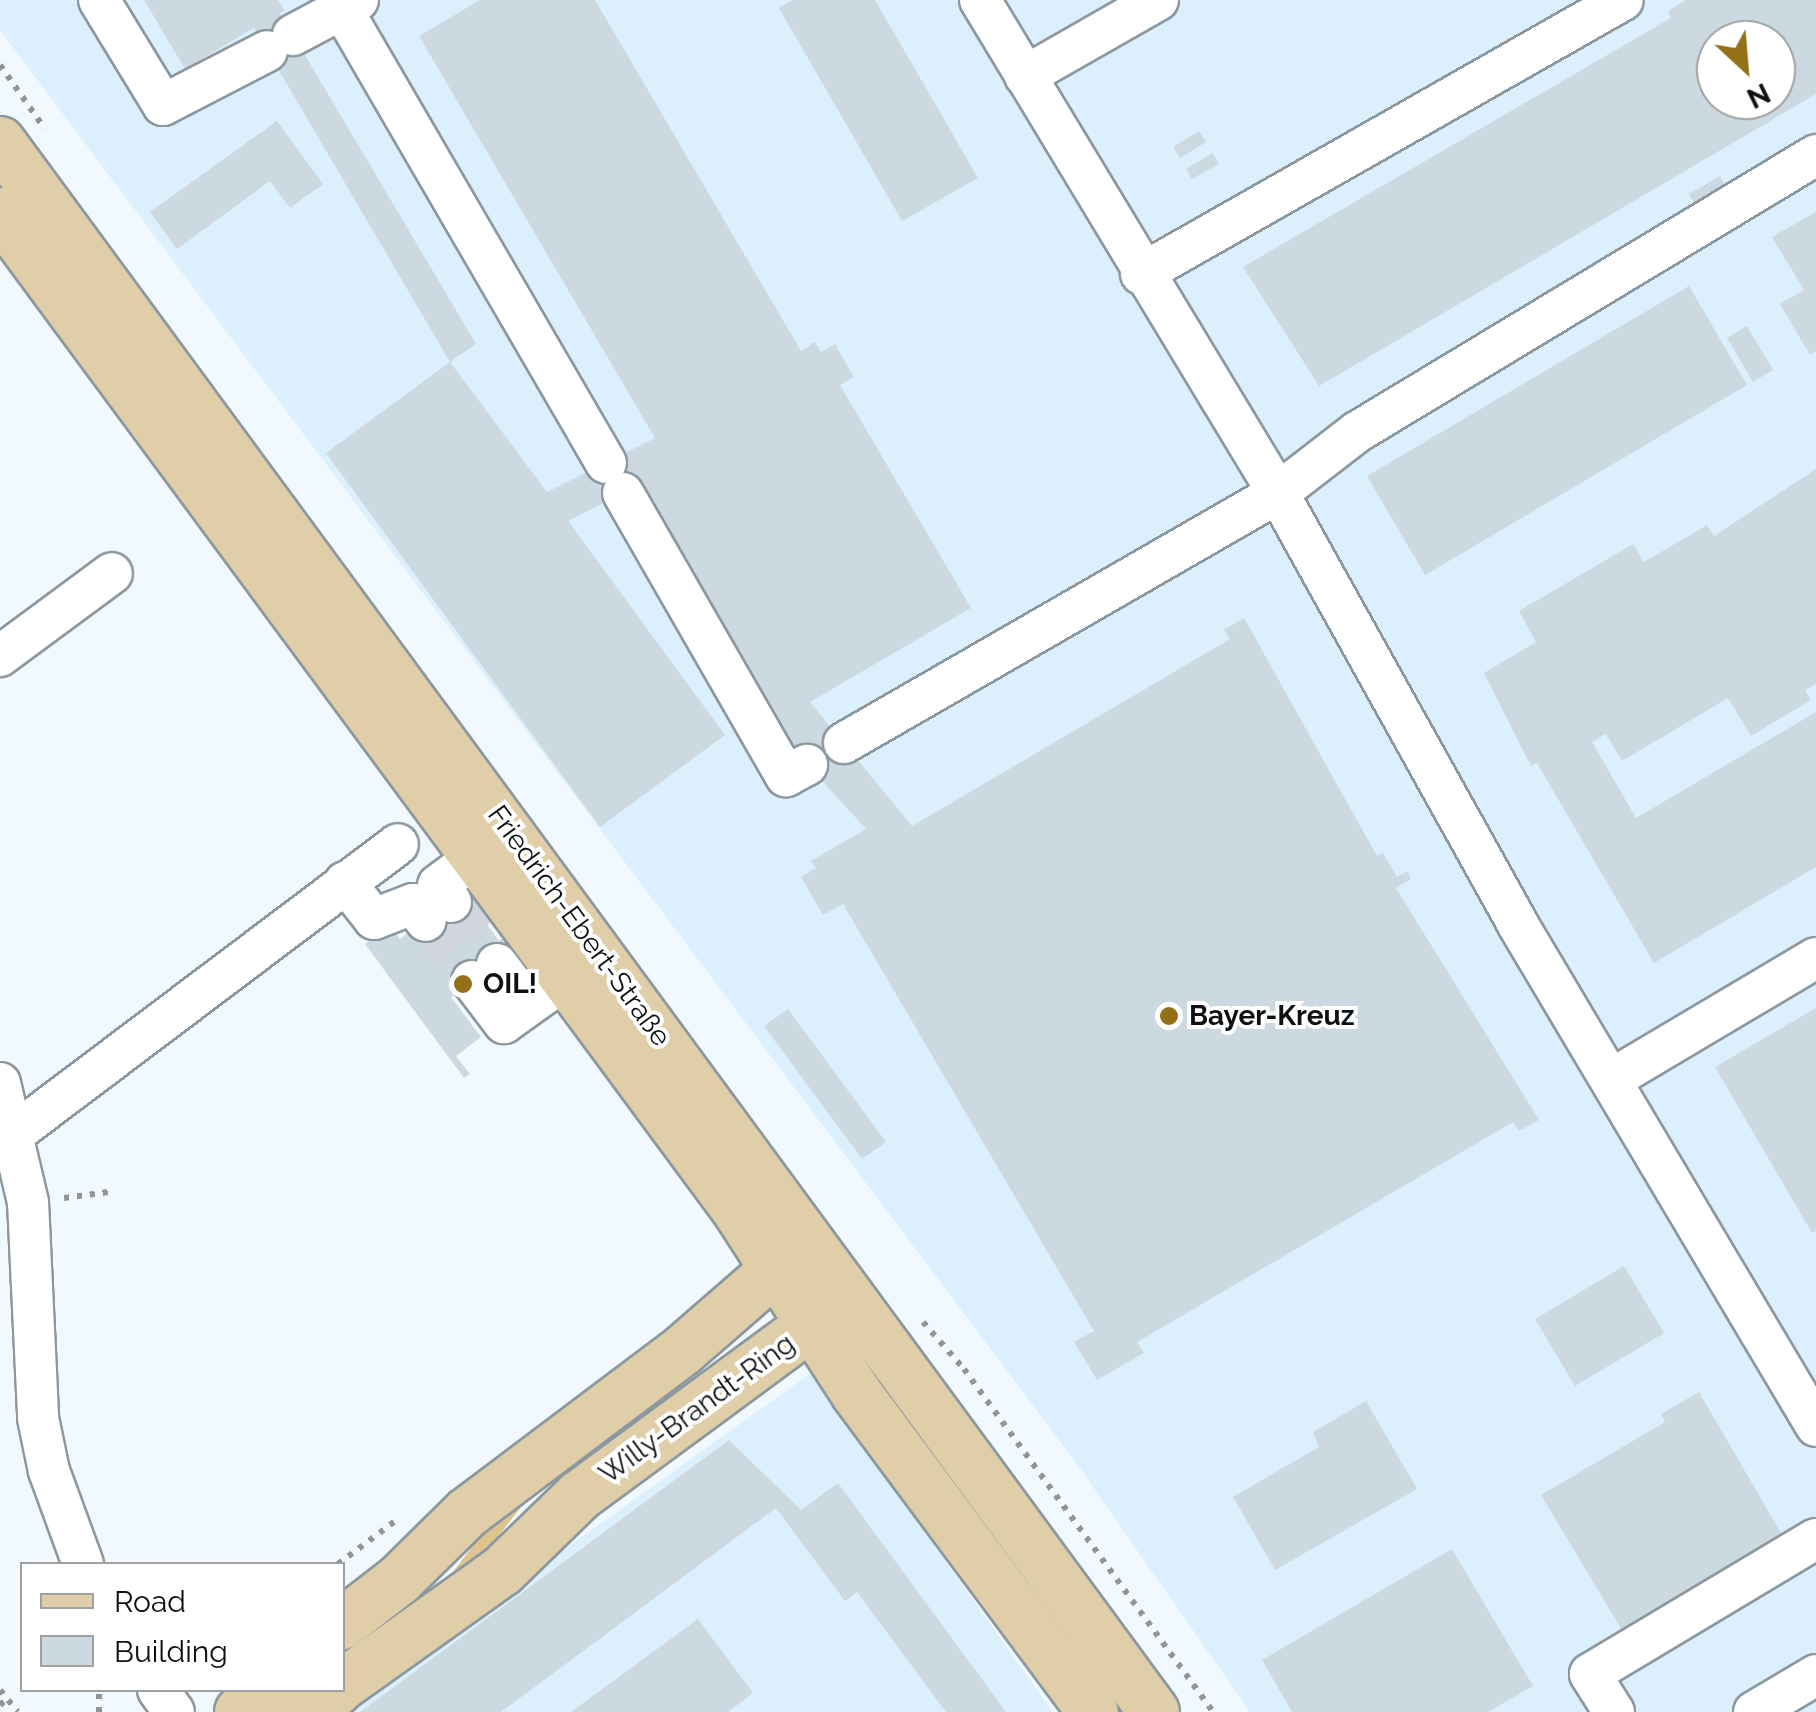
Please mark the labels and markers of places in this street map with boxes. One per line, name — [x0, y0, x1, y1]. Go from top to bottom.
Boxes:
place label: OIL! — [483, 967, 537, 1001]
marker: OIL! — [452, 973, 474, 995]
place label: Bayer-Kreuz — [1189, 999, 1355, 1033]
marker: Bayer-Kreuz — [1158, 1005, 1180, 1027]

